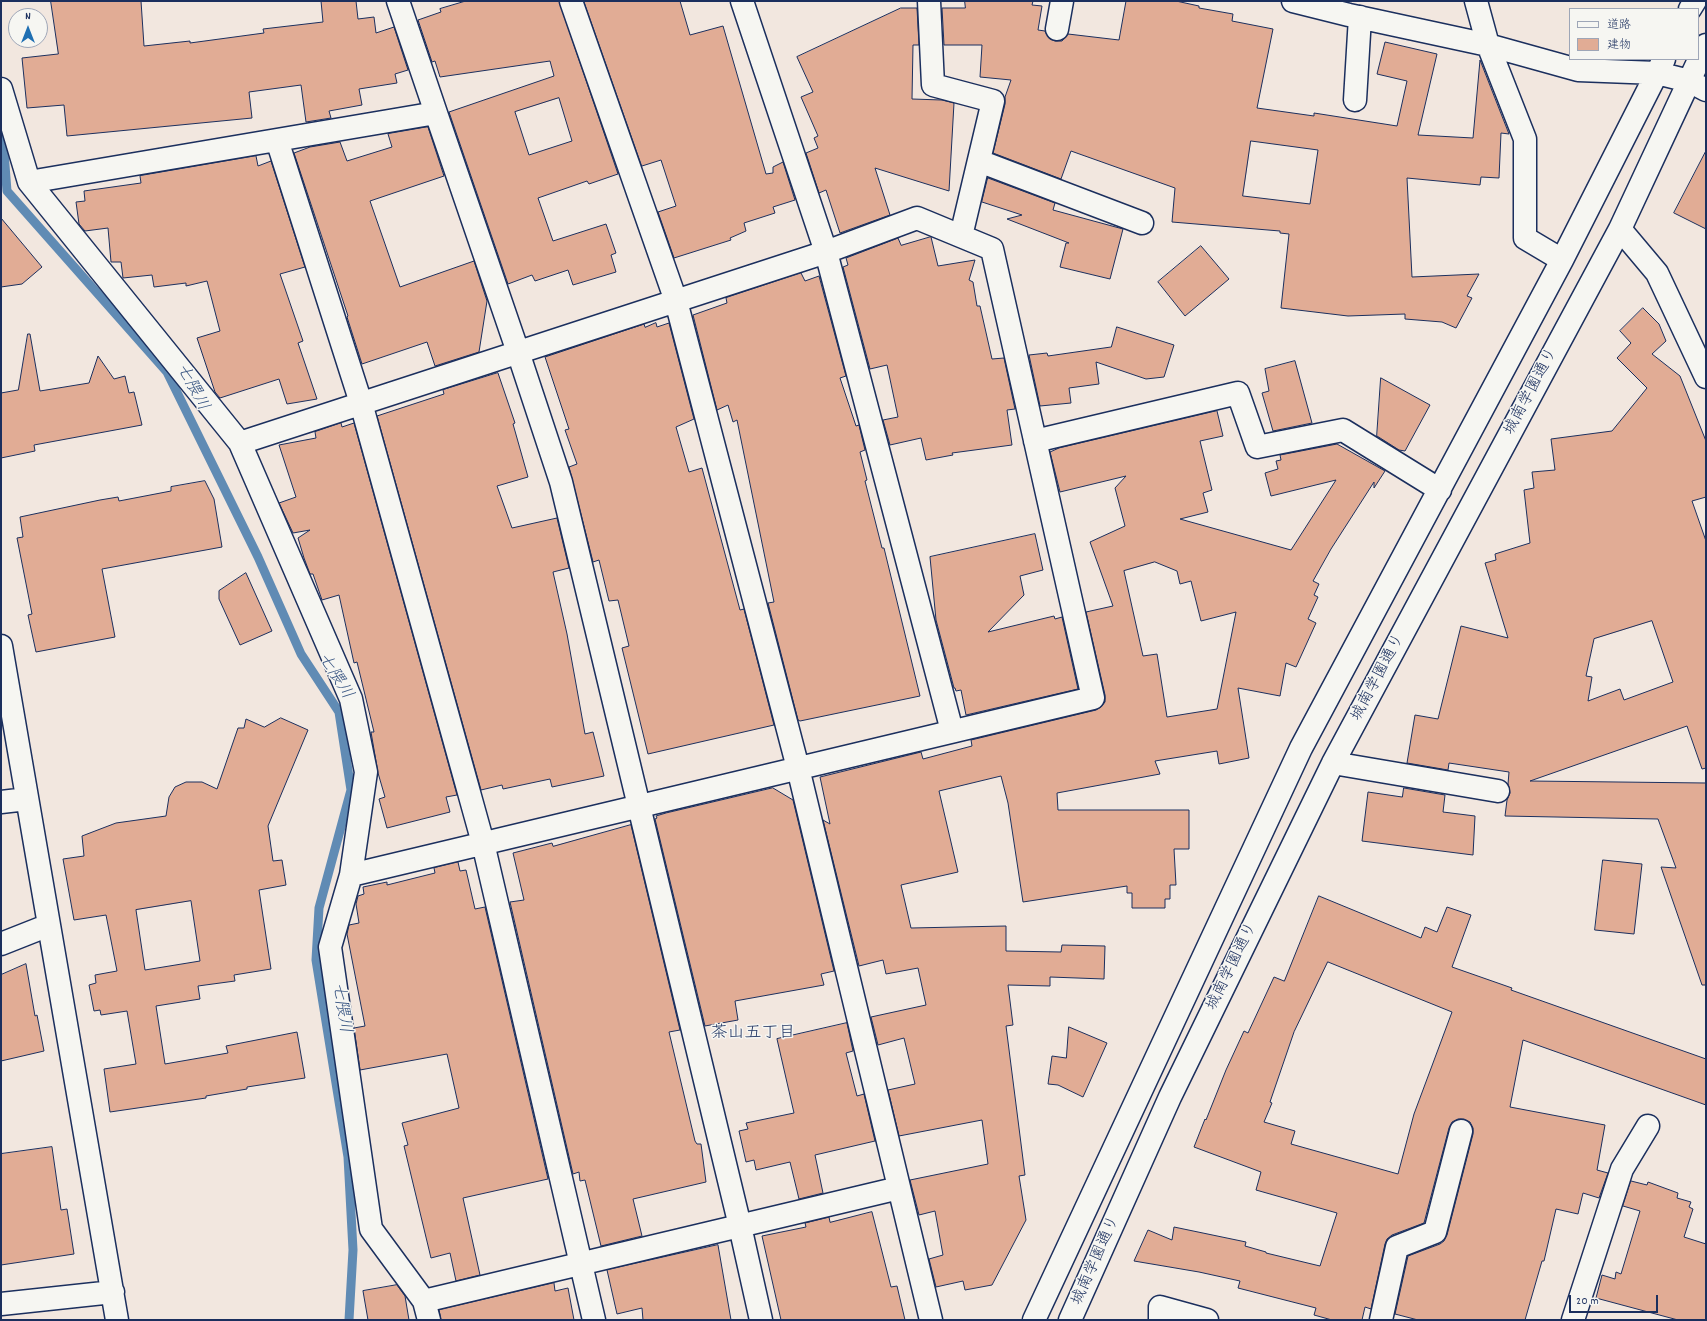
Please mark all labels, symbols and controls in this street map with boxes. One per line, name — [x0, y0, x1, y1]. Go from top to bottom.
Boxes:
north arrow — [8, 8, 48, 48]
legend — [1569, 8, 1699, 60]
text: N — [25, 9, 31, 25]
text: 道路 — [1607, 17, 1631, 34]
text: 建物 — [1607, 37, 1631, 54]
street label: 城南学園通り — [1501, 345, 1563, 439]
water label: 七隈川 — [170, 361, 212, 415]
street label: 城南学園通り — [1348, 631, 1410, 725]
water label: 七隈川 — [312, 650, 356, 704]
street label: 城南学園通り — [1203, 920, 1263, 1014]
water label: 七隈川 — [326, 981, 354, 1035]
district label: 茶山五丁目 — [711, 1025, 795, 1045]
street label: 城南学園通り — [1069, 1213, 1125, 1309]
scale bar — [1571, 1287, 1660, 1313]
text: 20 m — [1576, 1293, 1599, 1310]

